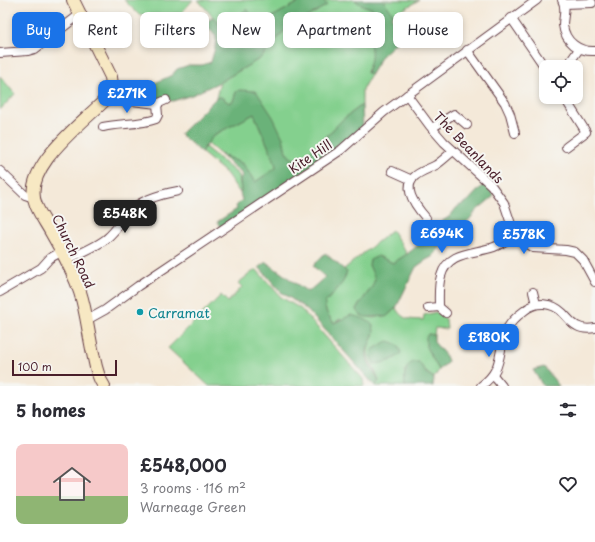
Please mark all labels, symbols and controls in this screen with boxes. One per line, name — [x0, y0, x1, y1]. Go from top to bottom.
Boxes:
chip: Buy — [12, 12, 65, 48]
chip: Rent — [73, 12, 132, 48]
chip: Filters — [140, 12, 209, 48]
chip: New — [217, 12, 275, 48]
chip: Apartment — [283, 12, 385, 48]
chip: House — [393, 12, 463, 48]
map controls — [539, 60, 583, 104]
button: locate — [539, 60, 583, 104]
pin: £271K — [99, 80, 155, 114]
text: £271K — [107, 83, 147, 102]
street label: The Beanlands — [430, 107, 508, 187]
street label: Kite Hill — [285, 135, 335, 177]
pin: £548K — [97, 200, 153, 234]
text: £548K — [103, 203, 147, 222]
street label: Church Road — [48, 211, 100, 291]
pin: £694K — [414, 220, 470, 254]
pin: £578K — [496, 221, 552, 255]
text: £694K — [420, 223, 464, 242]
text: £578K — [503, 224, 545, 243]
place label: Carramat — [148, 303, 210, 322]
marker: Carramat — [135, 307, 145, 317]
pin: £180K — [461, 324, 517, 358]
text: £180K — [468, 327, 510, 346]
scale bar — [12, 358, 117, 377]
text: 100 m — [18, 358, 52, 375]
text: 5 homes — [16, 397, 86, 423]
icon: filters — [557, 399, 579, 421]
text: £548,000 — [140, 452, 227, 478]
icon: home — [48, 460, 96, 508]
icon: heart — [557, 473, 579, 495]
text: 3 rooms · 116 m² — [140, 478, 246, 497]
text: Warneage Green — [140, 497, 246, 516]

